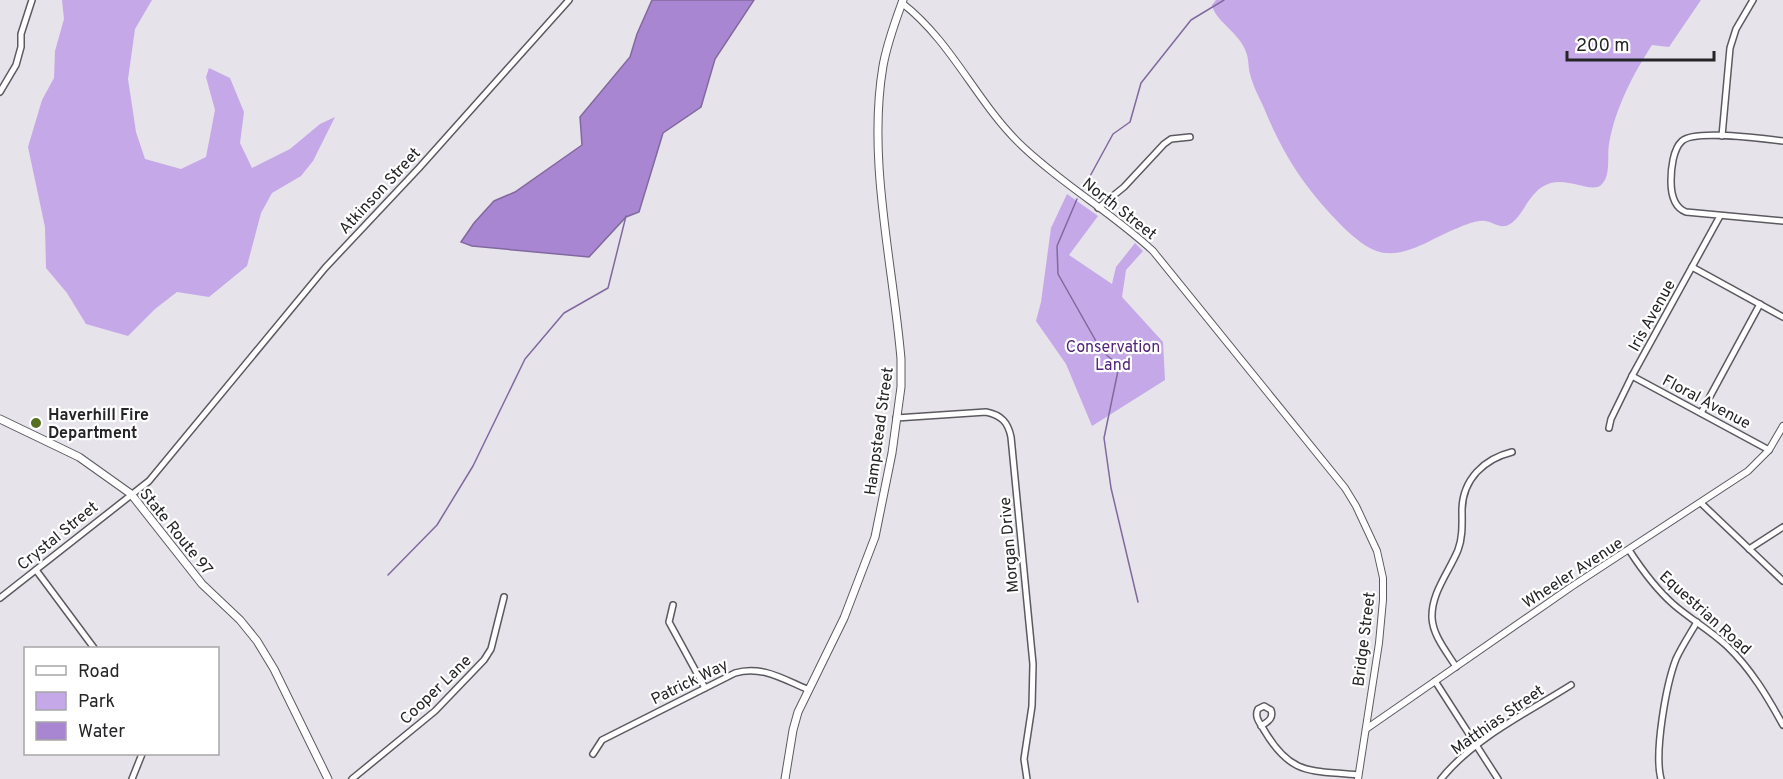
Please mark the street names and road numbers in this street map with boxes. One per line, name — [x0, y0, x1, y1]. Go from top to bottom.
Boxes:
street label: Atkinson Street — [335, 144, 426, 239]
street label: North Street — [1077, 174, 1160, 245]
street label: Iris Avenue — [1625, 277, 1681, 355]
street label: Hampstead Street — [861, 366, 899, 497]
street label: Floral Avenue — [1658, 371, 1754, 434]
street label: State Route 97 — [134, 485, 216, 580]
street label: Morgan Drive — [996, 496, 1024, 594]
street label: Crystal Street — [14, 498, 103, 575]
street label: Wheeler Avenue — [1519, 534, 1627, 614]
street label: Equestrian Road — [1655, 567, 1755, 660]
street label: Bridge Street — [1349, 591, 1381, 688]
street label: Cooper Lane — [396, 651, 476, 730]
street label: Patrick Way — [648, 656, 732, 710]
street label: Matthias Street — [1448, 681, 1548, 760]

